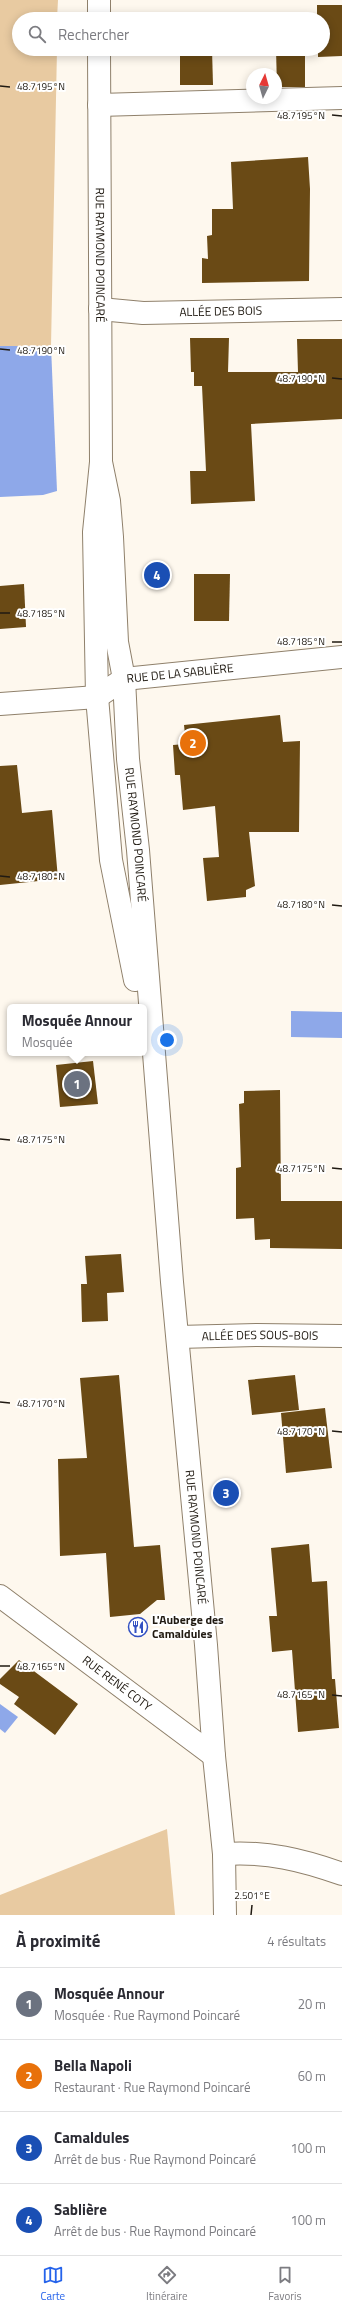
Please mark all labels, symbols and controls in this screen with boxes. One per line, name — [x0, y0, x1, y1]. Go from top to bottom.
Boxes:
search box — [12, 12, 330, 56]
icon: search — [26, 23, 48, 45]
text: Rechercher — [58, 23, 129, 46]
north arrow — [246, 68, 282, 104]
text: 48.7195°N — [17, 79, 65, 94]
text: 48.7195°N — [277, 108, 325, 123]
street label: RUE RAYMOND POINCARÉ — [91, 187, 110, 323]
street label: ALLÉE DES BOIS — [179, 301, 262, 321]
text: 48.7190°N — [17, 343, 65, 358]
text: 48.7190°N — [277, 371, 325, 386]
pin: 4 — [144, 560, 170, 590]
text: 48.7185°N — [17, 606, 65, 621]
text: 48.7185°N — [277, 634, 325, 649]
street label: RUE DE LA SABLIÈRE — [126, 658, 235, 688]
pin: 2 — [180, 728, 206, 758]
street label: RUE RAYMOND POINCARÉ — [120, 766, 152, 903]
text: 48.7180°N — [17, 869, 65, 884]
text: 48.7180°N — [277, 897, 325, 912]
popup — [7, 1004, 147, 1056]
text: Mosquée Annour — [22, 1009, 132, 1032]
your location — [157, 1030, 177, 1050]
text: Mosquée — [22, 1032, 72, 1052]
pin: 1 — [64, 1069, 90, 1099]
text: 48.7175°N — [17, 1132, 65, 1147]
text: 48.7175°N — [277, 1161, 325, 1176]
street label: ALLÉE DES SOUS-BOIS — [201, 1325, 319, 1345]
text: 48.7170°N — [17, 1396, 65, 1411]
text: 48.7170°N — [277, 1424, 325, 1439]
street label: RUE RAYMOND POINCARÉ — [181, 1469, 212, 1606]
pin: 3 — [213, 1478, 239, 1508]
place label: L'Auberge des Camaldules — [152, 1610, 224, 1643]
restaurant icon: L'Auberge des Camaldules — [127, 1616, 149, 1638]
street label: RUE RENÉ COTY — [78, 1651, 156, 1716]
text: 48.7165°N — [17, 1659, 65, 1674]
text: 48.7165°N — [277, 1687, 325, 1702]
text: 2.501°E — [234, 1888, 270, 1903]
text: À proximité — [16, 1928, 100, 1954]
text: 4 résultats — [267, 1931, 326, 1951]
text: Mosquée Annour — [54, 1982, 164, 2005]
text: 1 — [25, 1994, 33, 2014]
text: 20 m — [298, 1994, 326, 2014]
text: Mosquée · Rue Raymond Poincaré — [54, 2005, 240, 2025]
text: Bella Napoli — [54, 2054, 132, 2077]
text: 2 — [25, 2066, 33, 2086]
text: 60 m — [298, 2066, 326, 2086]
text: Restaurant · Rue Raymond Poincaré — [54, 2077, 250, 2097]
text: Camaldules — [54, 2126, 129, 2149]
text: 3 — [25, 2138, 33, 2158]
text: 100 m — [290, 2138, 326, 2158]
text: Arrêt de bus · Rue Raymond Poincaré — [54, 2149, 256, 2169]
text: Sablière — [54, 2198, 107, 2221]
text: 4 — [25, 2210, 33, 2230]
text: 100 m — [290, 2210, 326, 2230]
text: Arrêt de bus · Rue Raymond Poincaré — [54, 2221, 256, 2241]
tab: Carte — [40, 2264, 65, 2304]
tab: Itinéraire — [146, 2264, 187, 2304]
tab: Favoris — [268, 2264, 302, 2304]

